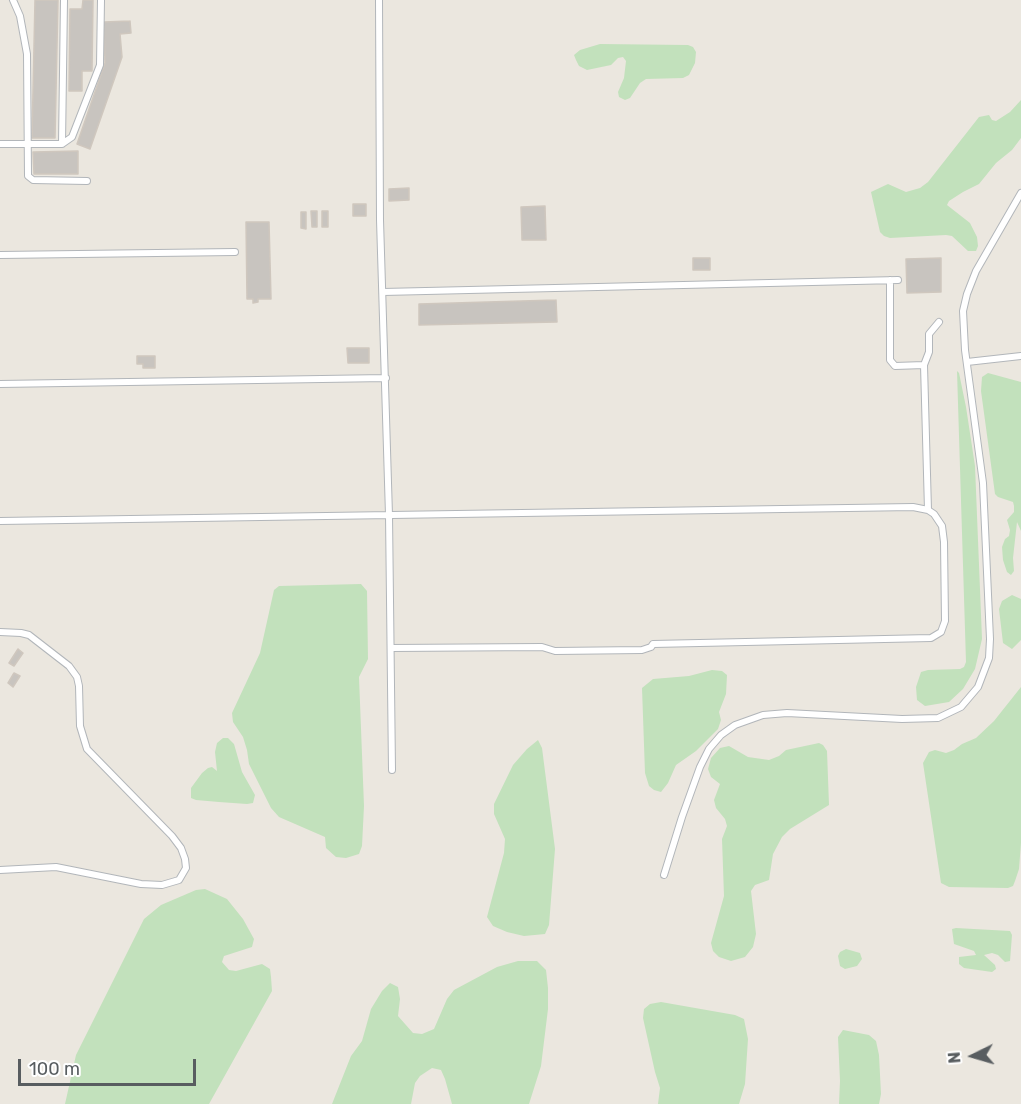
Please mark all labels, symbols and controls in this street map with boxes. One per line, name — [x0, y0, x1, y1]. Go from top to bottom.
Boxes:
north arrow — [943, 1026, 1003, 1086]
scale bar — [21, 1047, 200, 1085]
text: N — [945, 1051, 965, 1064]
text: 100 m — [29, 1058, 80, 1080]

